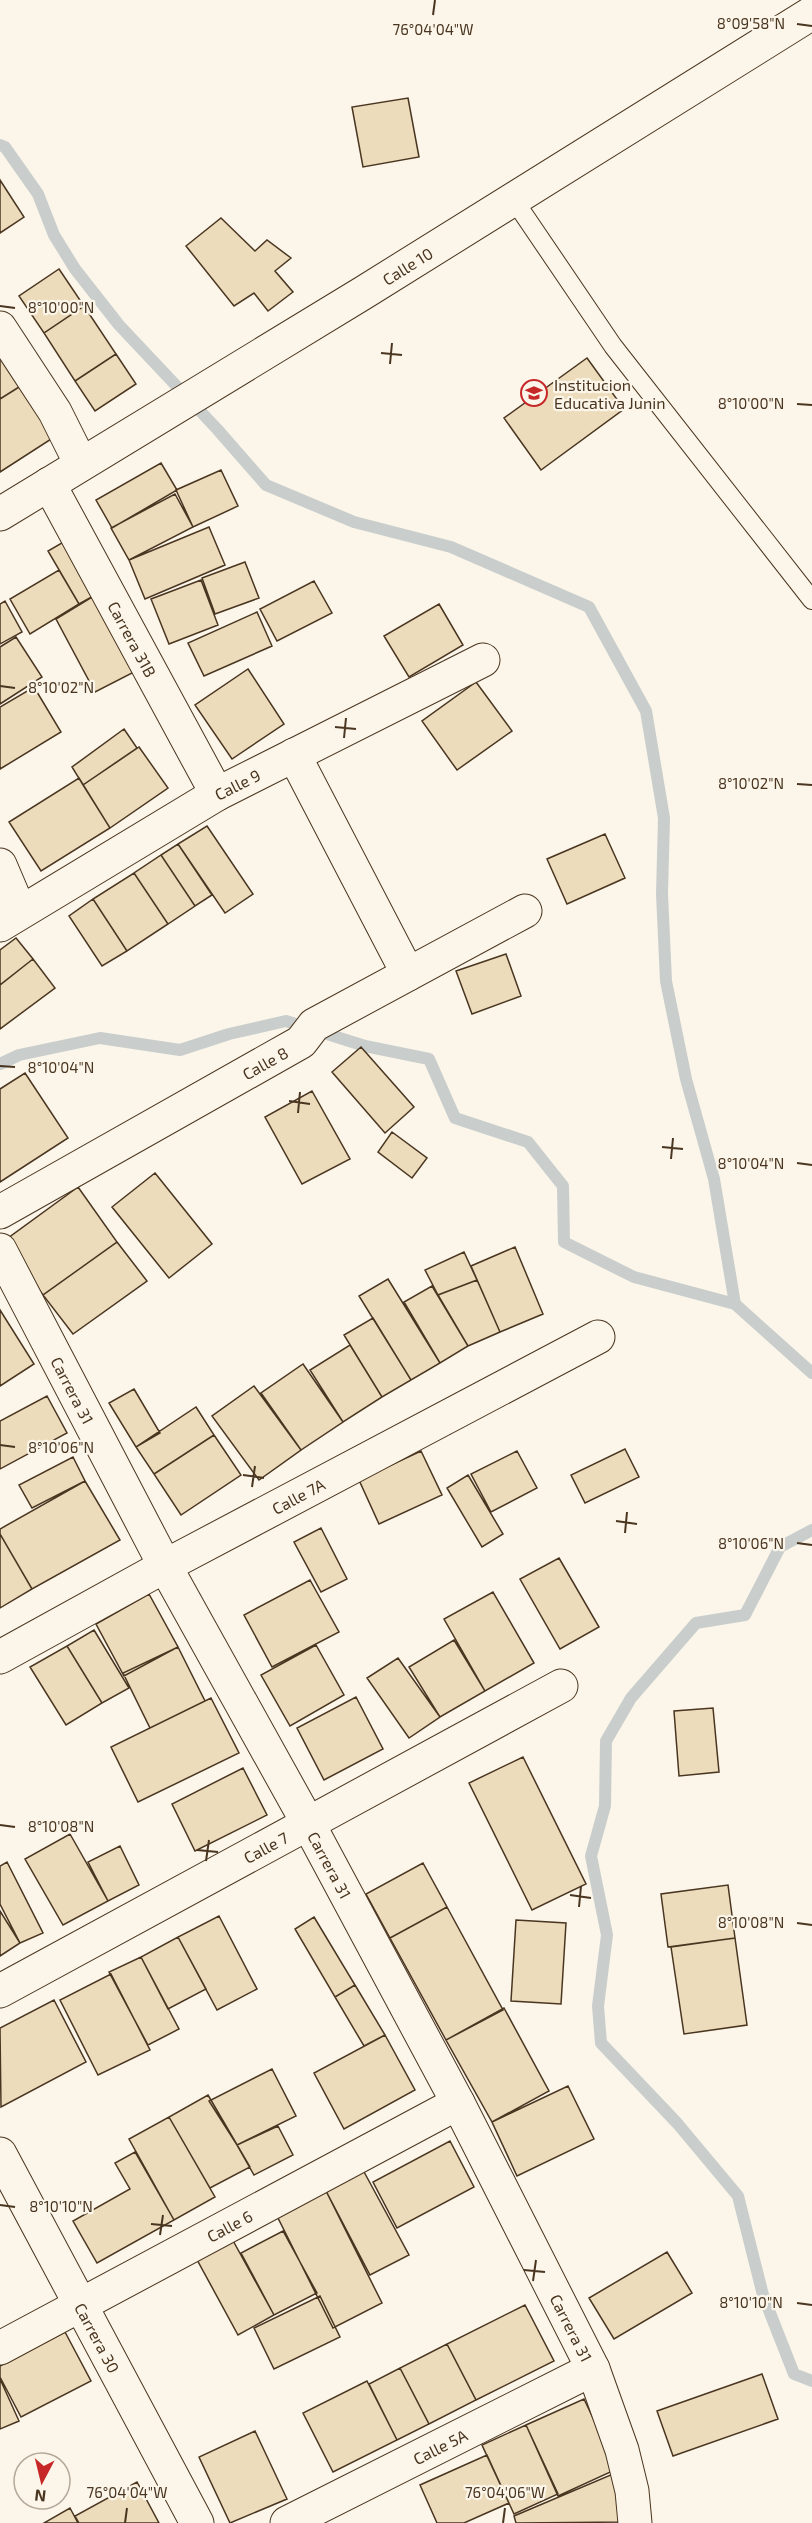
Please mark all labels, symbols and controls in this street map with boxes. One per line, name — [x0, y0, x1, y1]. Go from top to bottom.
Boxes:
text: 8°09'58"N — [717, 14, 785, 32]
text: 76°04'04"W — [393, 20, 473, 38]
street label: Calle 10 — [378, 243, 436, 288]
text: 8°10'00"N — [28, 298, 94, 316]
place label: Institucion Educativa Junin — [554, 375, 665, 412]
school or university icon: Institucion Educativa Junin — [519, 378, 549, 408]
text: 8°10'00"N — [718, 394, 784, 412]
street label: Carrera 31B — [105, 598, 161, 680]
text: 8°10'02"N — [28, 678, 94, 696]
street label: Calle 9 — [211, 764, 263, 803]
text: 8°10'02"N — [718, 774, 784, 792]
street label: Calle 8 — [239, 1042, 291, 1083]
text: 8°10'04"N — [28, 1058, 94, 1076]
text: 8°10'04"N — [718, 1154, 784, 1172]
street label: Carrera 31 — [48, 1353, 99, 1427]
text: 8°10'06"N — [28, 1438, 94, 1456]
street label: Calle 7A — [268, 1474, 328, 1517]
text: 8°10'06"N — [718, 1534, 784, 1552]
text: 8°10'08"N — [28, 1817, 94, 1835]
street label: Calle 7 — [240, 1827, 291, 1867]
street label: Carrera 31 — [305, 1828, 356, 1902]
text: 8°10'08"N — [718, 1913, 784, 1931]
text: 8°10'10"N — [29, 2197, 93, 2215]
street label: Calle 6 — [203, 2205, 255, 2245]
street label: Carrera 31 — [547, 2291, 597, 2364]
text: 8°10'10"N — [719, 2293, 783, 2311]
street label: Carrera 30 — [72, 2299, 124, 2376]
street label: Calle 5A — [410, 2425, 470, 2468]
north arrow — [12, 2451, 72, 2511]
text: 76°04'04"W — [87, 2483, 167, 2501]
text: 76°04'06"W — [465, 2483, 545, 2501]
text: N — [33, 2486, 47, 2507]

